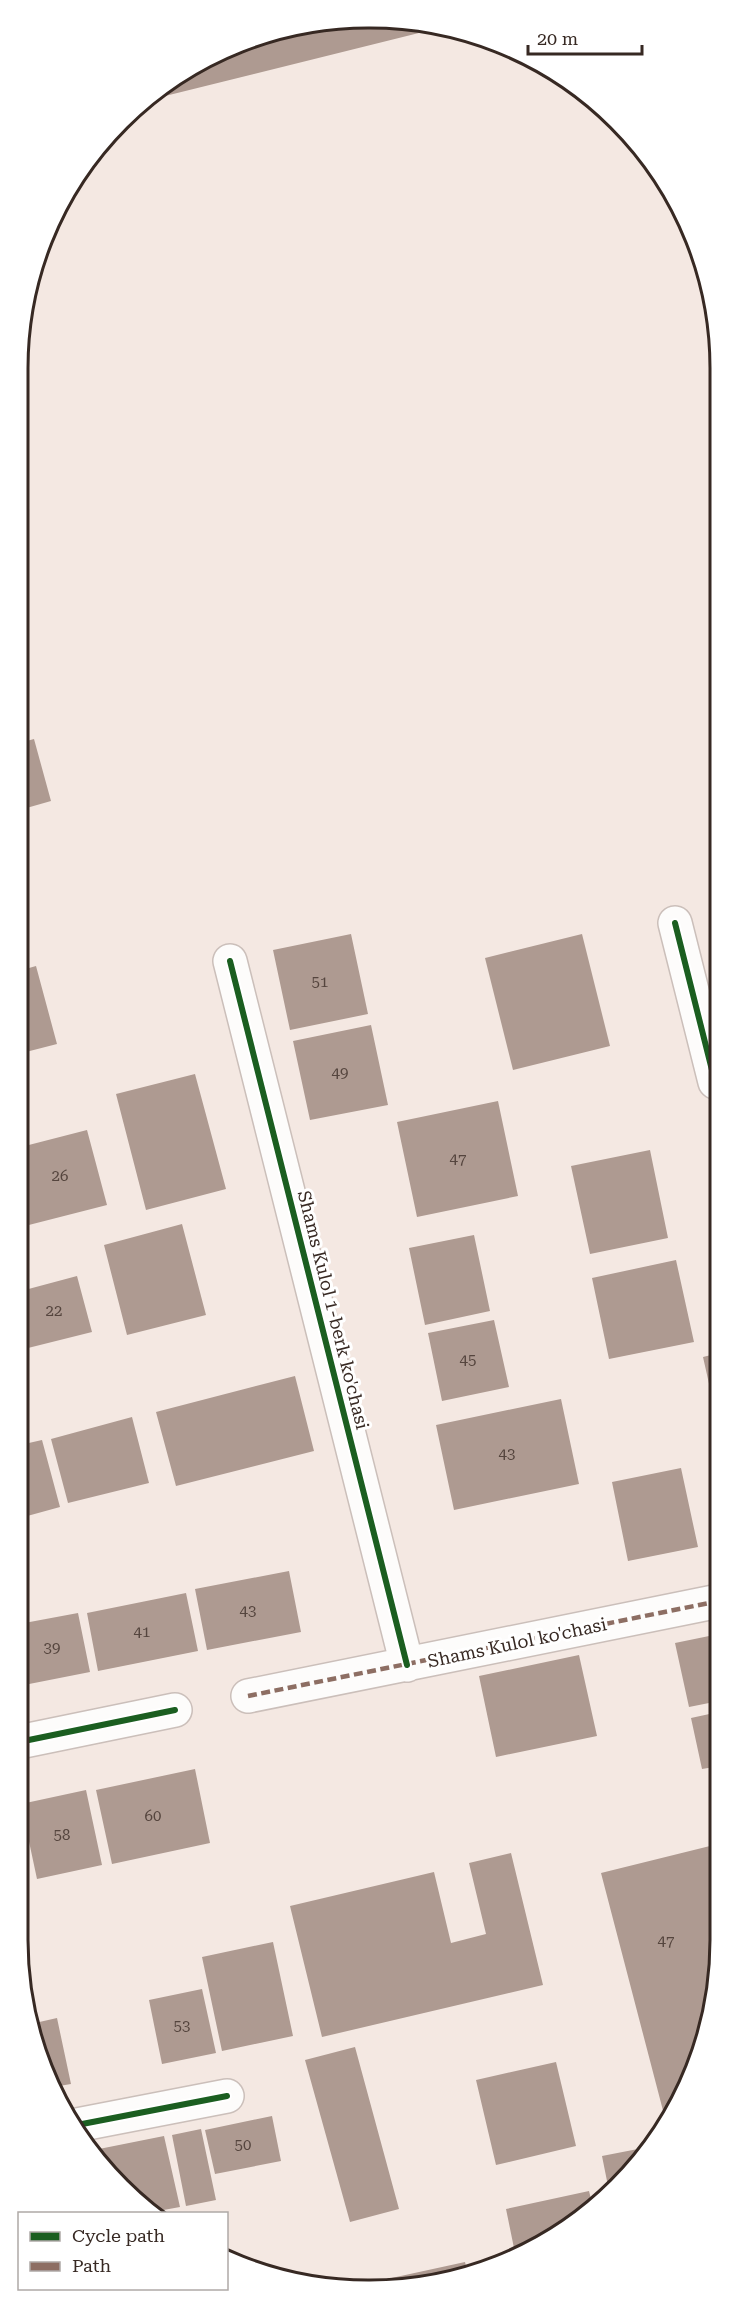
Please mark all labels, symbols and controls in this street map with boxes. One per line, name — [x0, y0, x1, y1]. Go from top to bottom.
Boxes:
scale bar — [528, 18, 642, 56]
text: 20 m — [537, 28, 578, 49]
house number: 51 — [312, 973, 328, 991]
house number: 49 — [332, 1064, 348, 1082]
house number: 47 — [450, 1150, 466, 1168]
house number: 26 — [52, 1167, 68, 1185]
street label: Shams Kulol 1-berk ko'chasi — [294, 1188, 373, 1432]
house number: 22 — [46, 1302, 62, 1320]
house number: 45 — [460, 1351, 476, 1369]
house number: 43 — [499, 1445, 515, 1463]
house number: 43 — [240, 1602, 256, 1620]
street label: Shams Kulol ko'chasi — [425, 1613, 609, 1672]
house number: 41 — [134, 1623, 150, 1641]
house number: 39 — [44, 1639, 60, 1657]
house number: 60 — [145, 1807, 161, 1825]
house number: 58 — [54, 1826, 70, 1844]
house number: 47 — [658, 1932, 674, 1950]
house number: 53 — [174, 2017, 190, 2035]
house number: 50 — [235, 2136, 251, 2154]
legend — [18, 2212, 228, 2290]
text: Cycle path — [72, 2225, 165, 2246]
text: Path — [72, 2255, 111, 2276]

